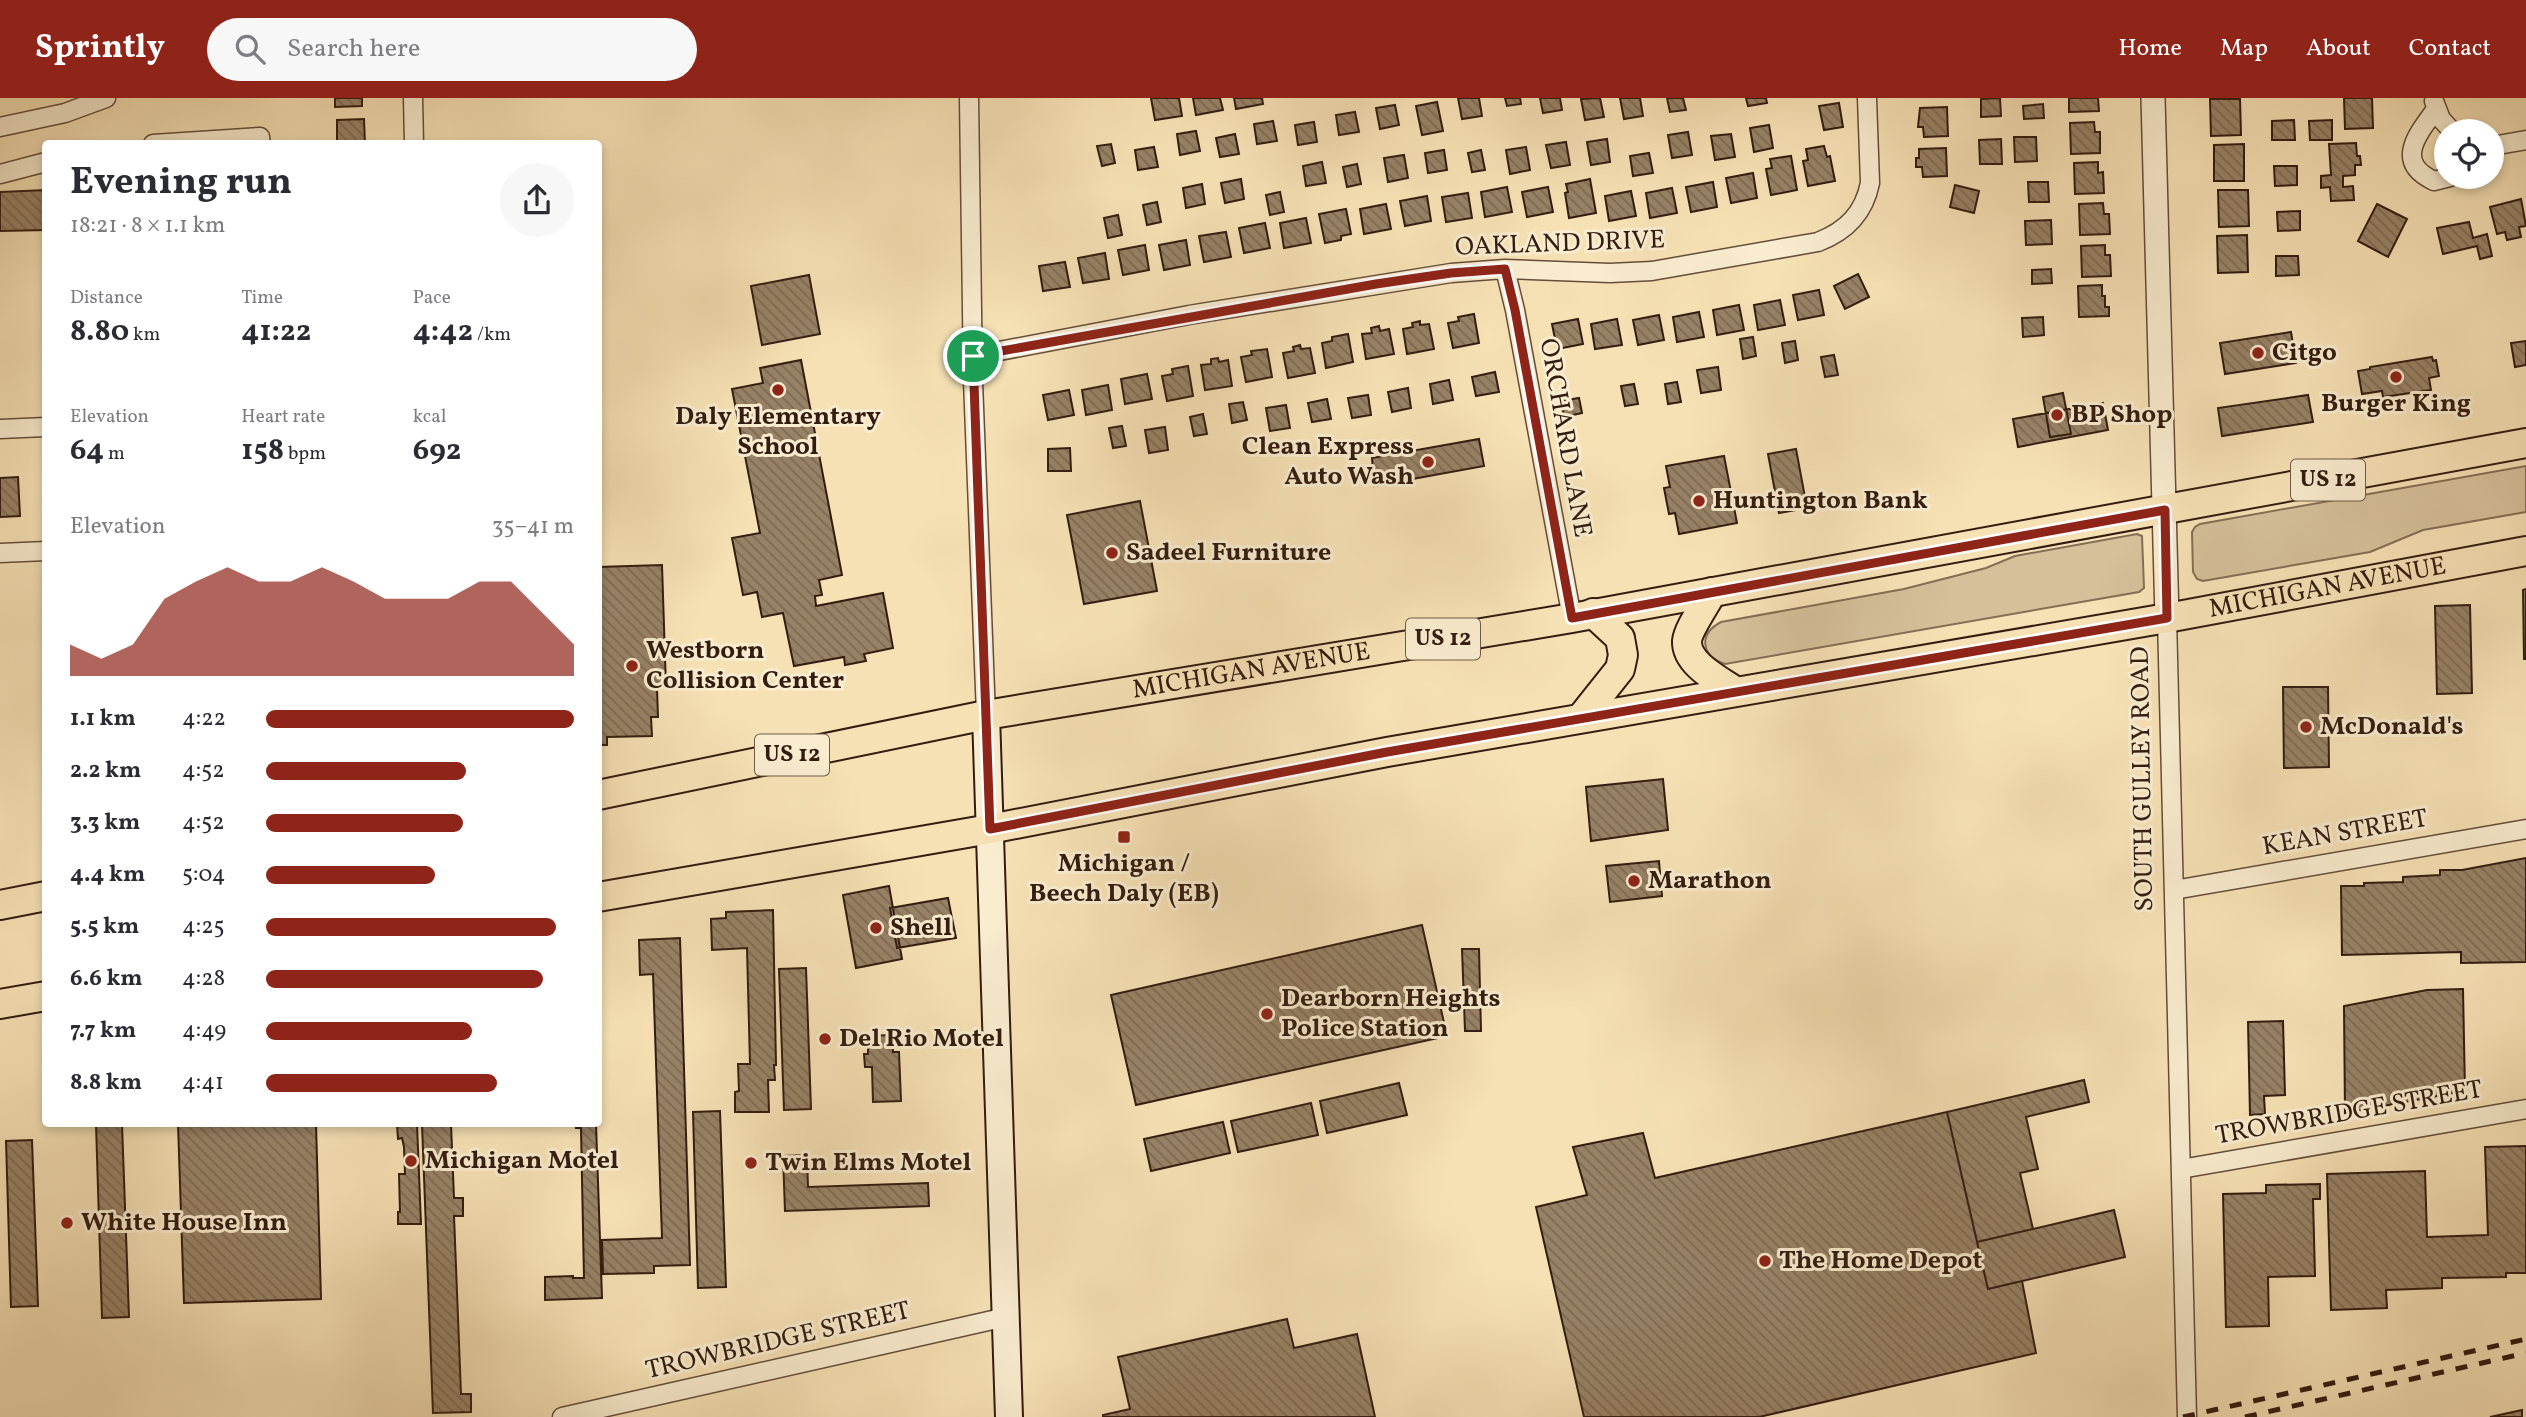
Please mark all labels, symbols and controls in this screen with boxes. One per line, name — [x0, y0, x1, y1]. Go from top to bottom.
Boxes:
search box — [207, 18, 697, 81]
text: Sprintly — [35, 26, 165, 72]
icon: search — [231, 30, 269, 68]
text: Search here — [287, 31, 420, 67]
text: Home — [2118, 32, 2182, 66]
text: Map — [2220, 32, 2268, 66]
text: About — [2306, 32, 2371, 66]
text: Contact — [2409, 32, 2491, 66]
map controls — [2434, 119, 2504, 189]
button: locate — [2434, 119, 2504, 189]
text: Evening run — [70, 157, 292, 210]
button: share — [500, 163, 574, 237]
text: 18:21 · 8 × 1.1 km — [70, 210, 225, 242]
street label: OAKLAND DRIVE — [1454, 222, 1666, 266]
text: Distance — [70, 285, 143, 311]
text: Time — [241, 285, 283, 311]
text: Pace — [413, 285, 451, 311]
text: 8.80 — [70, 311, 129, 353]
text: 41:22 — [241, 311, 311, 353]
text: 4:42 — [413, 311, 473, 353]
text: km — [129, 322, 160, 348]
text: /km — [473, 322, 511, 348]
pin — [943, 326, 1003, 386]
place label: Citgo — [2272, 335, 2337, 371]
street label: ORCHARD LANE — [1530, 336, 1600, 540]
icon: arrive — [954, 337, 992, 375]
marker: Citgo — [2250, 345, 2266, 361]
marker: Burger King — [2388, 369, 2404, 385]
marker: Daly Elementary School — [770, 382, 786, 398]
place label: Burger King — [2321, 386, 2471, 422]
place label: BP Shop — [2071, 397, 2172, 433]
place label: Daly Elementary School — [675, 399, 881, 465]
text: Elevation — [70, 404, 149, 430]
text: Heart rate — [241, 404, 325, 430]
text: kcal — [413, 404, 446, 430]
marker: BP Shop — [2049, 407, 2065, 423]
place label: Clean Express Auto Wash — [1242, 429, 1414, 495]
text: 64 — [70, 430, 104, 472]
text: 158 — [241, 430, 284, 472]
text: 692 — [413, 430, 461, 472]
text: m — [104, 441, 125, 467]
text: bpm — [284, 441, 326, 467]
marker: Clean Express Auto Wash — [1420, 454, 1436, 470]
road number: US 12 — [2291, 460, 2365, 500]
place label: Huntington Bank — [1713, 483, 1928, 519]
marker: Huntington Bank — [1691, 493, 1707, 509]
text: Elevation — [70, 511, 166, 543]
text: 35–41 m — [492, 511, 574, 543]
place label: Sadeel Furniture — [1126, 535, 1331, 571]
marker: Sadeel Furniture — [1104, 545, 1120, 561]
street label: MICHIGAN AVENUE — [2206, 548, 2449, 628]
road number: US 12 — [1406, 618, 1480, 660]
place label: Westborn Collision Center — [646, 633, 844, 699]
street label: MICHIGAN AVENUE — [1130, 634, 1373, 709]
street label: SOUTH GULLEY ROAD — [2123, 646, 2163, 912]
marker: Westborn Collision Center — [624, 658, 640, 674]
text: 1.1 km — [70, 703, 136, 735]
text: 4:22 — [182, 703, 226, 735]
place label: McDonald's — [2320, 709, 2463, 745]
marker: McDonald's — [2298, 719, 2314, 735]
road number: US 12 — [755, 734, 829, 776]
text: 2.2 km — [70, 755, 141, 787]
text: 4:52 — [182, 755, 225, 787]
street label: KEAN STREET — [2259, 801, 2431, 865]
text: 3.3 km — [70, 807, 140, 839]
text: 4:52 — [182, 807, 225, 839]
marker: Michigan / Beech Daly (EB) — [1116, 829, 1132, 845]
place label: Michigan / Beech Daly (EB) — [1029, 846, 1219, 912]
text: 4.4 km — [70, 859, 145, 891]
text: 5:04 — [182, 859, 225, 891]
place label: Marathon — [1648, 863, 1772, 899]
marker: Marathon — [1626, 873, 1642, 889]
place label: Shell — [890, 910, 952, 946]
text: 5.5 km — [70, 911, 139, 943]
text: 4:25 — [182, 911, 225, 943]
marker: Shell — [868, 920, 884, 936]
text: 6.6 km — [70, 963, 143, 995]
text: 4:28 — [182, 963, 225, 995]
place label: Dearborn Heights Police Station — [1281, 981, 1501, 1047]
marker: Dearborn Heights Police Station — [1259, 1006, 1275, 1022]
text: 7.7 km — [70, 1015, 136, 1047]
text: 4:49 — [182, 1015, 226, 1047]
place label: Del Rio Motel — [839, 1021, 1004, 1057]
marker: Del Rio Motel — [817, 1031, 833, 1047]
text: 8.8 km — [70, 1067, 142, 1099]
text: 4:41 — [182, 1067, 224, 1099]
street label: TROWBRIDGE STREET — [2213, 1072, 2485, 1154]
place label: Michigan Motel — [425, 1143, 619, 1179]
place label: Twin Elms Motel — [765, 1145, 972, 1181]
marker: Michigan Motel — [403, 1153, 419, 1169]
marker: Twin Elms Motel — [743, 1155, 759, 1171]
place label: White House Inn — [81, 1205, 287, 1241]
marker: White House Inn — [59, 1215, 75, 1231]
place label: The Home Depot — [1779, 1243, 1982, 1279]
marker: The Home Depot — [1757, 1253, 1773, 1269]
street label: TROWBRIDGE STREET — [642, 1293, 914, 1389]

